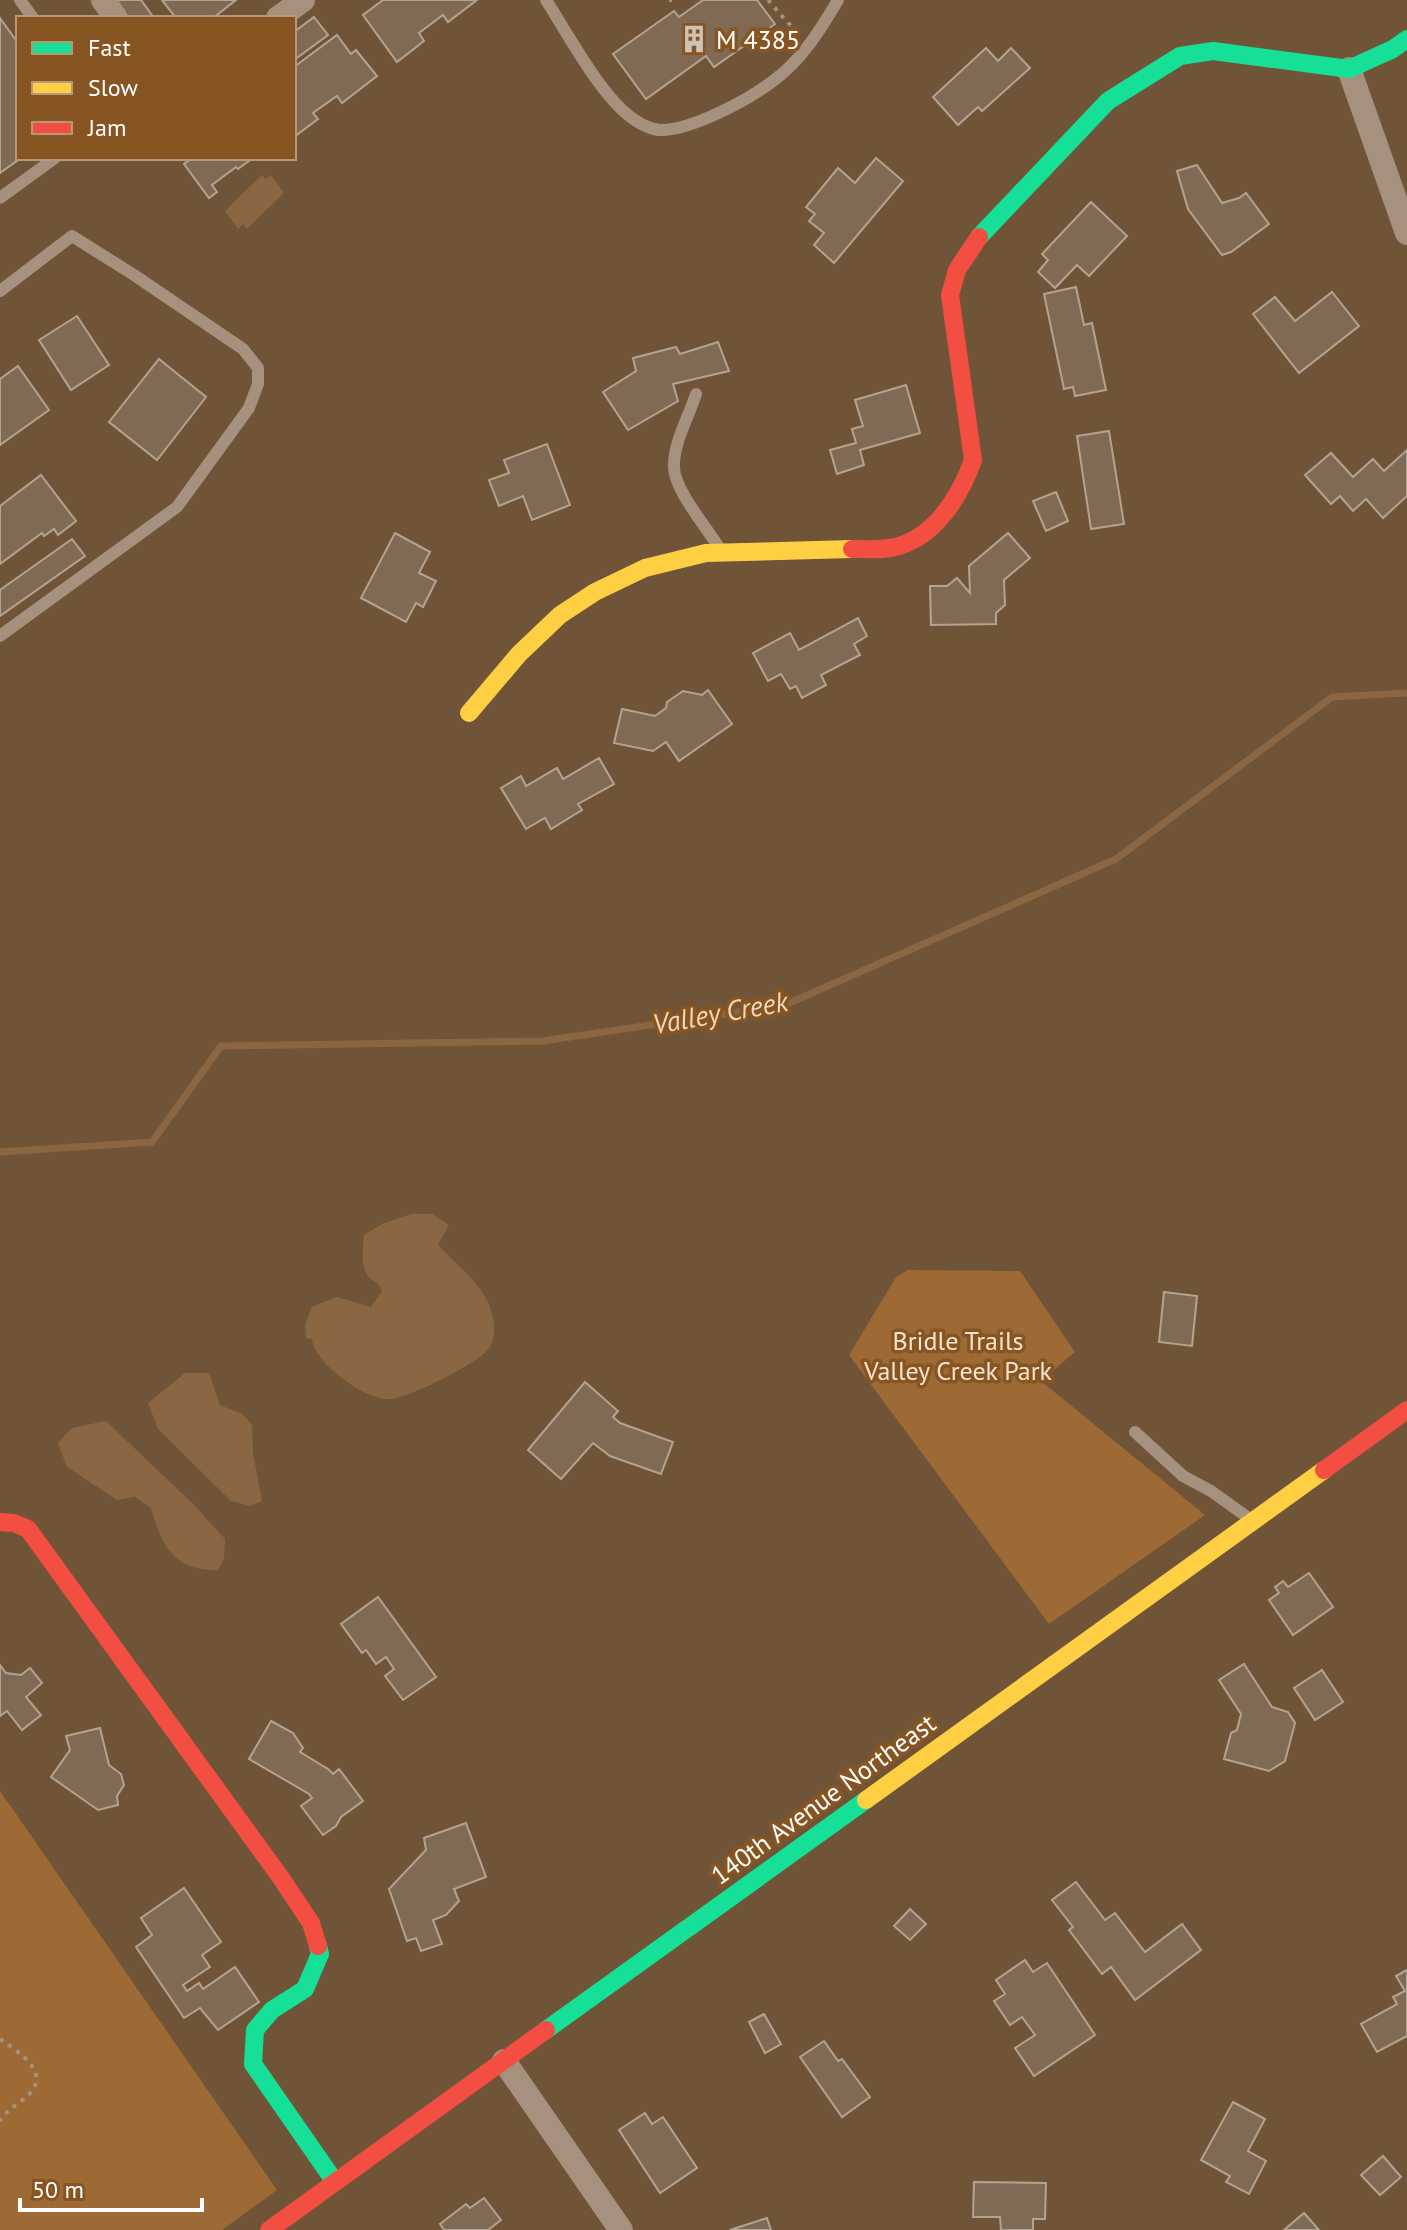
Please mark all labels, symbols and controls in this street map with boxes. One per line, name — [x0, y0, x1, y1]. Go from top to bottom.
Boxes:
legend — [16, 16, 296, 160]
place label: M 4385 — [716, 23, 800, 56]
building icon: M 4385 — [679, 24, 709, 54]
text: Fast — [88, 32, 131, 63]
text: Slow — [88, 72, 138, 103]
text: Jam — [87, 112, 126, 143]
water label: Valley Creek — [649, 982, 792, 1042]
park label: Bridle Trails Valley Creek Park — [863, 1324, 1053, 1387]
street label: 140th Avenue Northeast — [704, 1706, 942, 1892]
scale bar — [20, 2162, 202, 2212]
text: 50 m — [32, 2174, 84, 2205]

